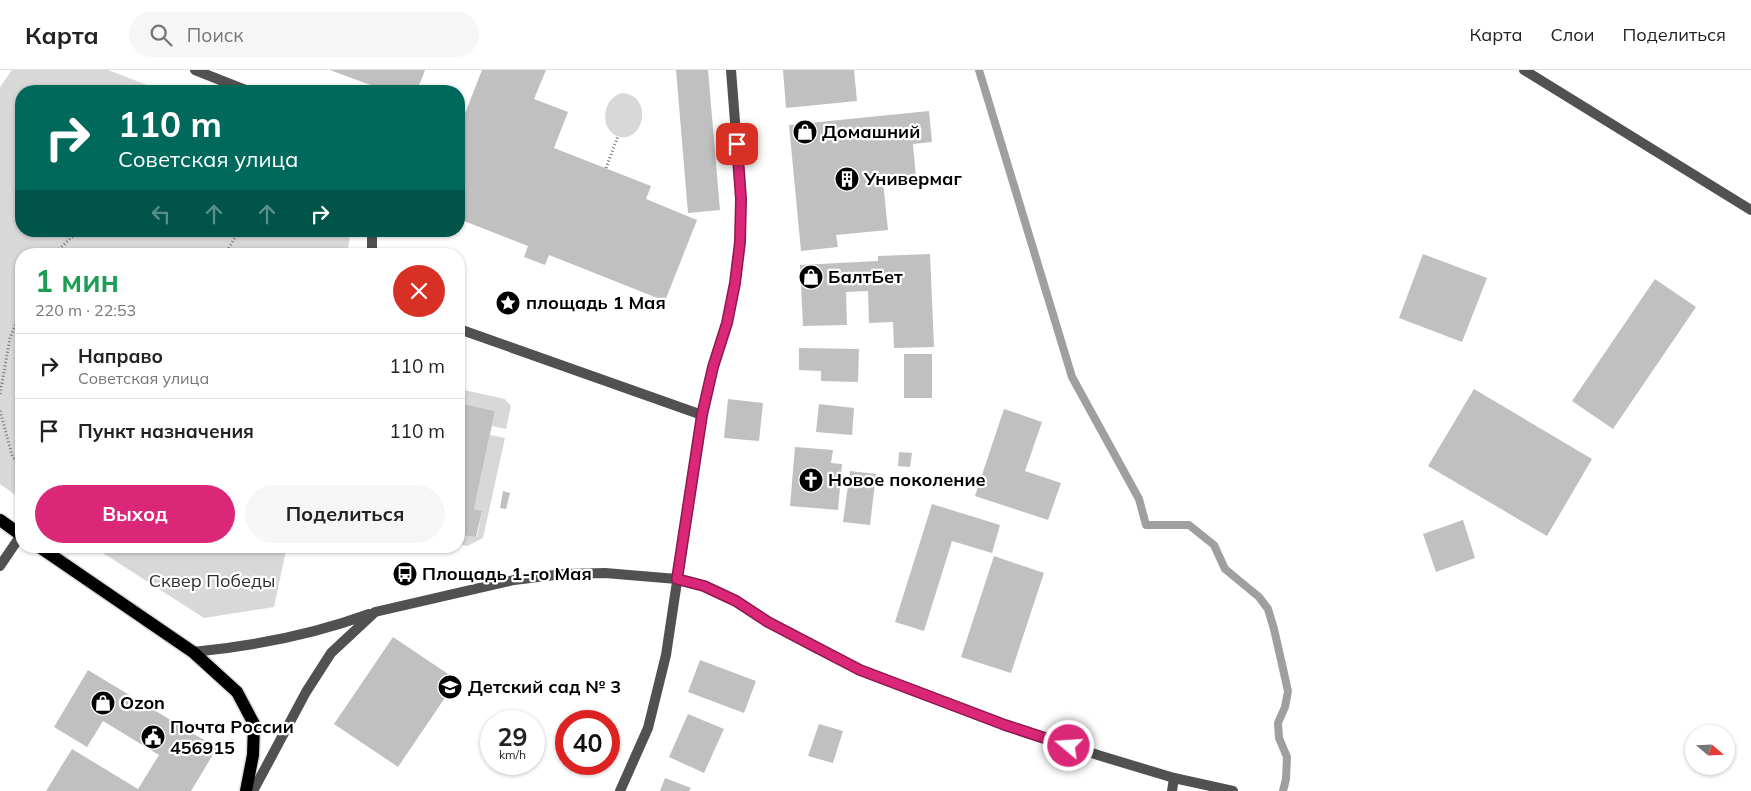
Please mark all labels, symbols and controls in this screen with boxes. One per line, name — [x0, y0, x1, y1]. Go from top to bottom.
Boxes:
search box — [129, 12, 479, 57]
text: Карта — [25, 20, 99, 50]
icon: search — [147, 21, 175, 49]
text: Поиск — [187, 23, 244, 47]
text: Карта — [1470, 23, 1522, 46]
text: Слои — [1550, 23, 1595, 46]
text: Поделиться — [1623, 23, 1726, 46]
text: 110 m — [118, 102, 222, 146]
icon: right — [35, 105, 100, 170]
shop icon: Домашний — [792, 119, 818, 145]
place label: Домашний — [822, 120, 920, 143]
pin — [716, 123, 758, 165]
icon: arrive — [723, 130, 751, 158]
text: Советская улица — [118, 145, 298, 173]
building icon: Универмаг — [834, 166, 860, 192]
place label: Универмаг — [863, 167, 962, 190]
icon: left — [147, 200, 175, 228]
icon: ahead — [200, 200, 228, 228]
icon: ahead — [253, 200, 281, 228]
icon: right — [306, 200, 334, 228]
text: 1 мин — [35, 262, 119, 300]
shop icon: БалтБет — [798, 264, 824, 290]
button: close — [393, 265, 445, 317]
place label: БалтБет — [828, 265, 903, 288]
place icon: площадь 1 Мая — [495, 290, 521, 316]
place label: площадь 1 Мая — [526, 291, 666, 314]
text: 220 m · 22:53 — [35, 300, 136, 320]
text: Направо — [78, 344, 163, 368]
icon: right — [35, 352, 63, 380]
text: 110 m — [389, 354, 445, 378]
text: Советская улица — [78, 368, 209, 388]
icon: arrive — [35, 417, 63, 445]
text: Пункт назначения — [78, 419, 254, 443]
text: 110 m — [389, 419, 445, 443]
church icon: Новое поколение — [798, 467, 824, 493]
place label: Новое поколение — [828, 468, 986, 491]
button: Выход — [35, 485, 235, 543]
button: Поделиться — [245, 485, 445, 543]
bus stop icon: Площадь 1-го Мая — [392, 561, 418, 587]
place label: Площадь 1-го Мая — [422, 562, 592, 585]
park label: Сквер Победы — [149, 569, 275, 592]
school or university icon: Детский сад № 3 — [437, 674, 463, 700]
place label: Детский сад № 3 — [468, 675, 621, 698]
shop icon: Ozon — [90, 690, 116, 716]
place label: Ozon — [120, 691, 165, 714]
speed limit sign: 40 — [555, 710, 620, 775]
place label: Почта России 456915 — [170, 715, 294, 759]
position arrow — [1042, 719, 1094, 771]
text: 29 — [497, 721, 528, 752]
public building icon: Почта России 456915 — [140, 724, 166, 750]
north arrow — [1685, 725, 1735, 775]
map controls — [1685, 725, 1735, 775]
text: km/h — [499, 747, 526, 762]

